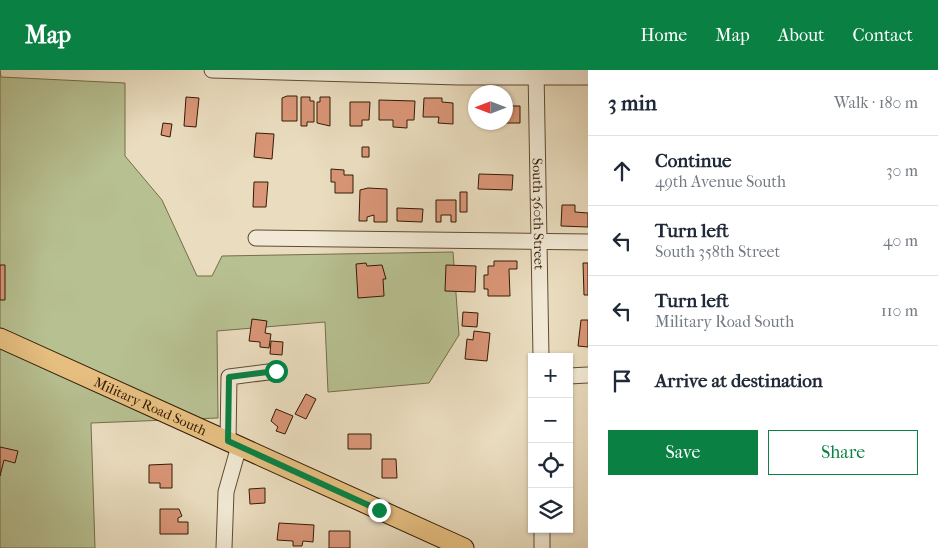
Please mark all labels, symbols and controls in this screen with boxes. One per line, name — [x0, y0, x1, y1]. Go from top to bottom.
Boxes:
text: Map — [25, 21, 71, 49]
text: Home — [640, 25, 687, 46]
text: Map — [715, 25, 750, 46]
text: About — [778, 25, 824, 46]
text: Contact — [852, 25, 913, 46]
north arrow — [468, 85, 513, 130]
text: 3 min — [608, 91, 657, 115]
text: Walk · 180 m — [834, 93, 918, 112]
text: Continue — [655, 150, 731, 172]
icon: ahead — [608, 157, 636, 185]
street label: South 360th Street — [529, 158, 548, 270]
text: 30 m — [886, 161, 918, 180]
text: 49th Avenue South — [655, 172, 786, 191]
text: Turn left — [655, 220, 729, 242]
icon: left — [608, 227, 636, 255]
text: 40 m — [883, 231, 918, 250]
text: South 358th Street — [655, 242, 780, 261]
text: Turn left — [655, 290, 729, 312]
icon: left — [608, 297, 636, 325]
text: 110 m — [881, 301, 918, 320]
text: Military Road South — [655, 312, 794, 331]
map controls — [528, 353, 573, 533]
button: + — [528, 353, 573, 398]
route start — [265, 360, 288, 383]
icon: arrive — [608, 367, 636, 395]
text: Arrive at destination — [655, 370, 823, 392]
street label: Military Road South — [91, 373, 210, 439]
button: − — [528, 398, 573, 443]
button: Save — [608, 430, 758, 475]
button: Share — [768, 430, 918, 475]
button: locate — [528, 443, 573, 488]
button: layers — [528, 488, 573, 533]
route end — [368, 499, 391, 522]

